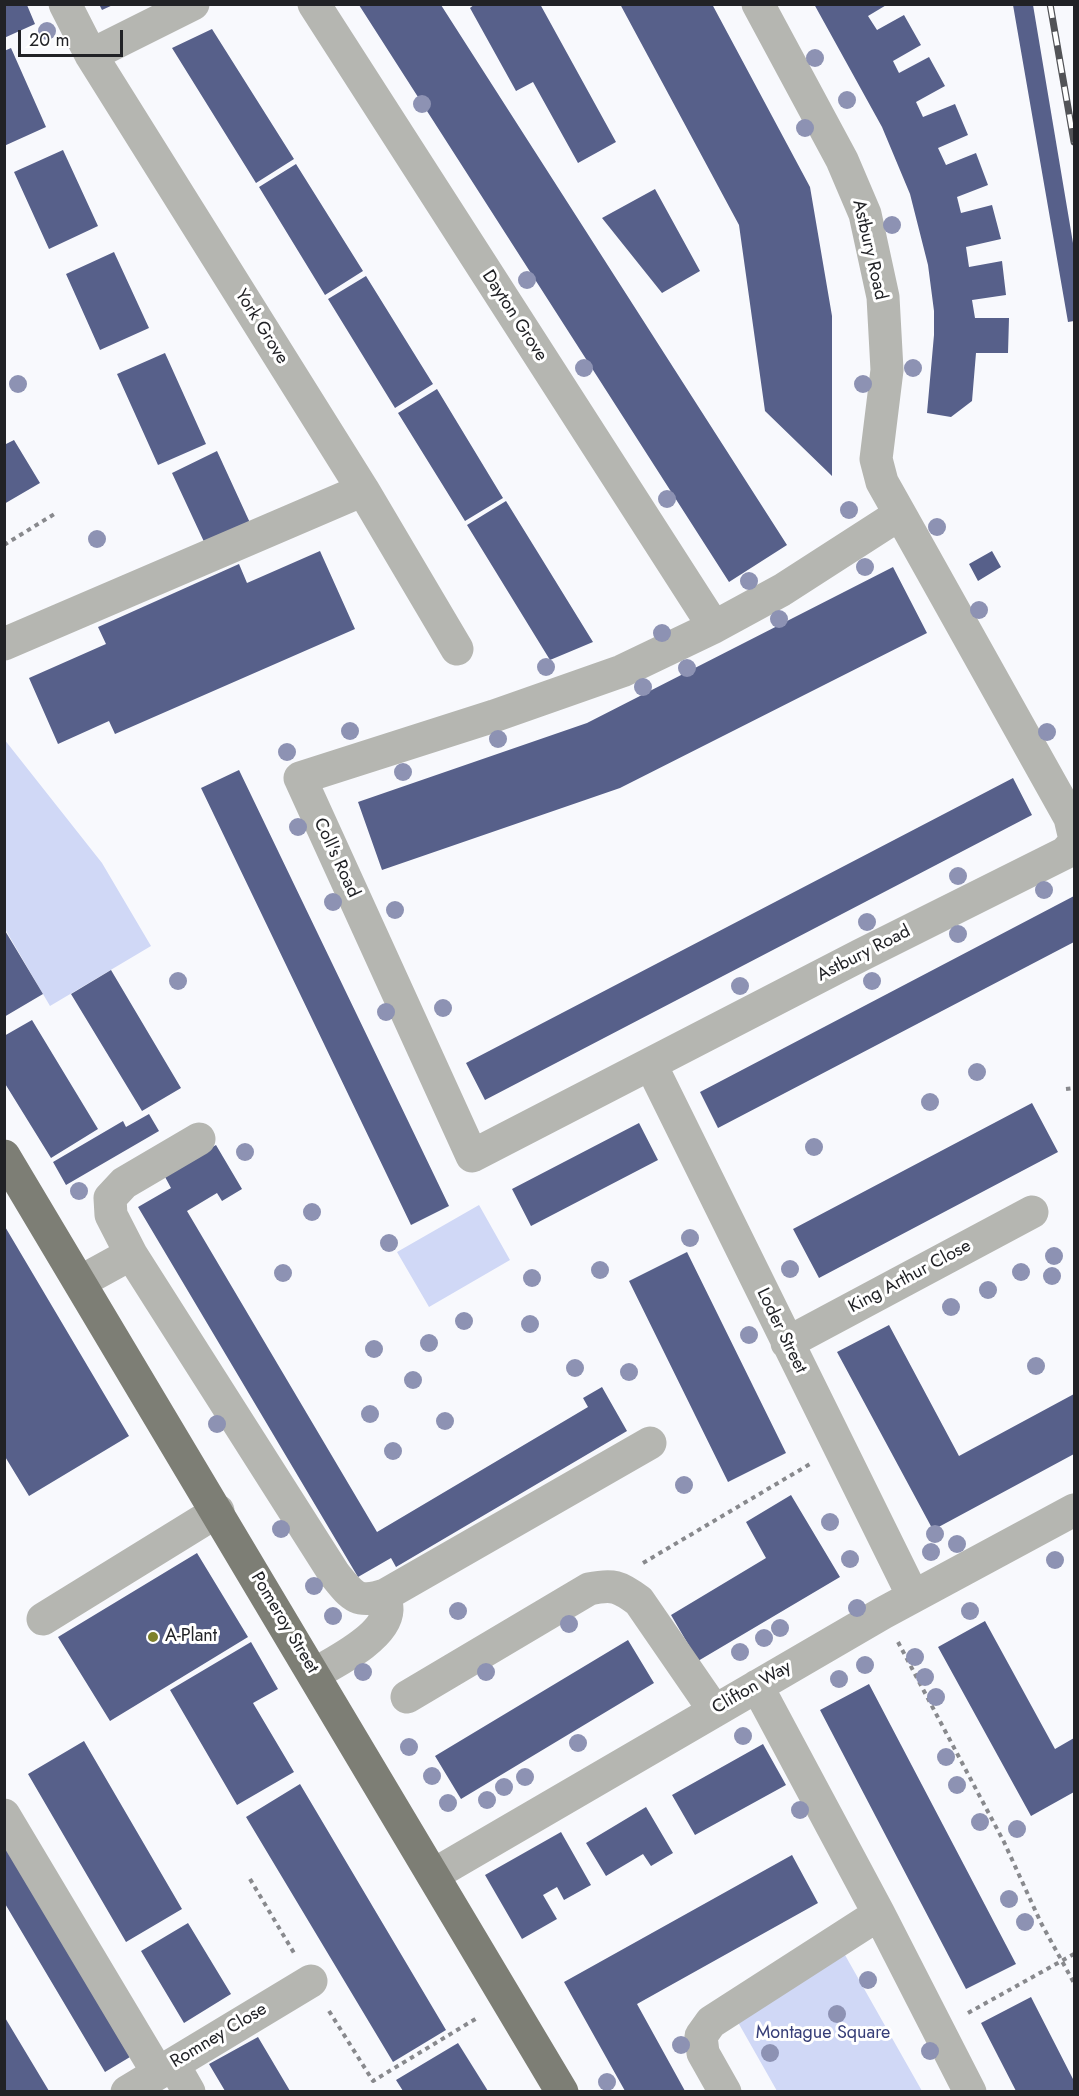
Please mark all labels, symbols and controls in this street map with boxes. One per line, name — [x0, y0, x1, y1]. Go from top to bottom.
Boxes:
scale bar — [21, 18, 126, 56]
text: 20 m — [29, 27, 69, 53]
street label: Astbury Road — [847, 198, 891, 302]
street label: Dayton Grove — [477, 266, 551, 366]
street label: York Grove — [230, 286, 292, 368]
street label: Coll's Road — [308, 815, 364, 901]
street label: Astbury Road — [814, 921, 914, 987]
street label: King Arthur Close — [845, 1236, 975, 1318]
street label: Loder Street — [751, 1285, 811, 1377]
street label: Pomeroy Street — [245, 1568, 323, 1678]
place label: A-Plant — [165, 1626, 217, 1648]
marker: A-Plant — [146, 1630, 160, 1644]
street label: Clifton Way — [709, 1657, 795, 1719]
street label: Romney Close — [167, 1999, 271, 2073]
park label: Montague Square — [756, 2023, 890, 2045]

